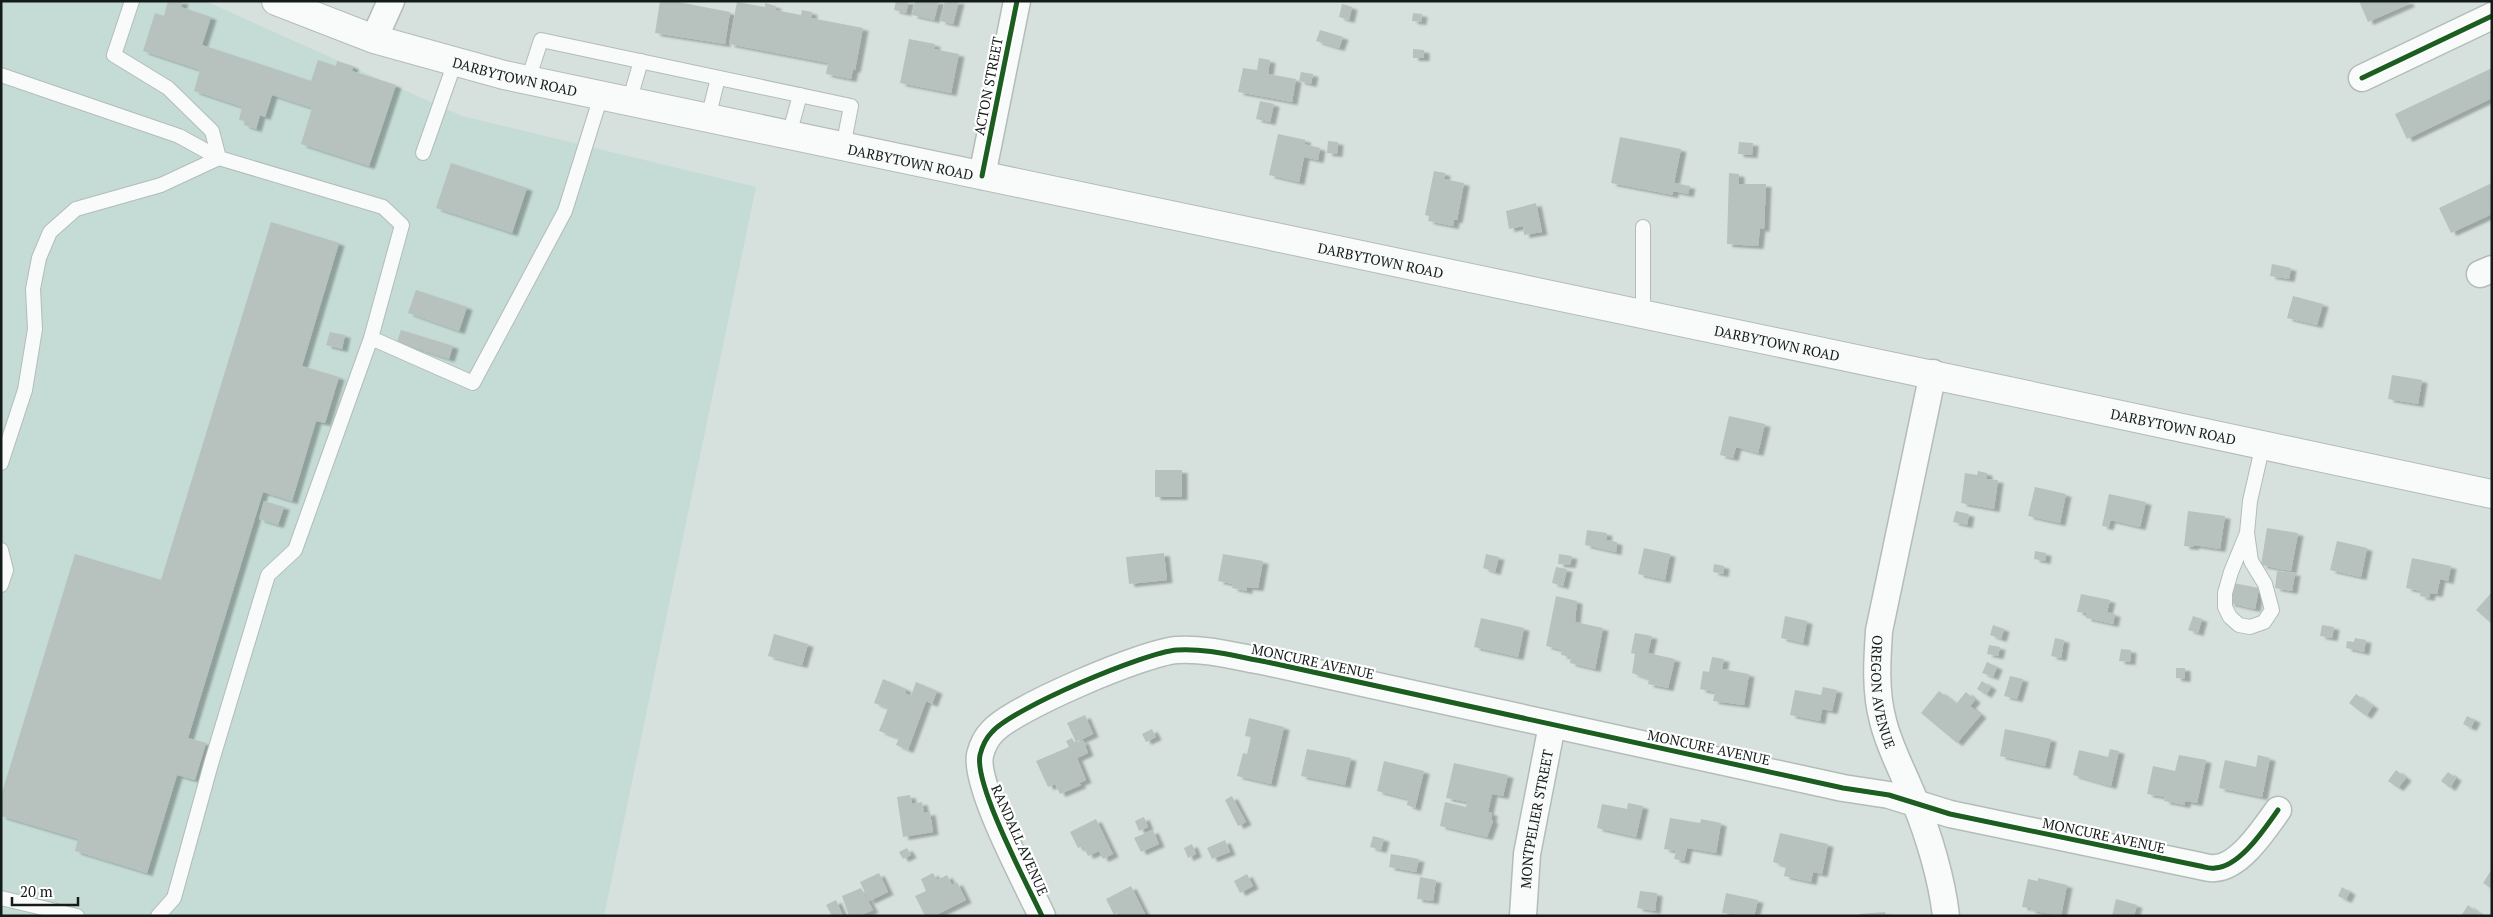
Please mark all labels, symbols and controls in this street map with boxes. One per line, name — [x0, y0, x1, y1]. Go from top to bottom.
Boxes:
street label: ACTON STREET — [969, 35, 1007, 137]
street label: DARBYTOWN ROAD — [450, 52, 579, 100]
street label: DARBYTOWN ROAD — [846, 139, 976, 184]
street label: DARBYTOWN ROAD — [1316, 237, 1445, 282]
street label: DARBYTOWN ROAD — [1713, 320, 1842, 365]
street label: DARBYTOWN ROAD — [2109, 403, 2238, 448]
street label: OREGON AVENUE — [1868, 635, 1901, 751]
street label: MONCURE AVENUE — [1250, 639, 1376, 683]
street label: MONCURE AVENUE — [1646, 725, 1772, 769]
street label: MONTPELIER STREET — [1515, 747, 1557, 889]
street label: RANDALL AVENUE — [987, 782, 1053, 898]
street label: MONCURE AVENUE — [2041, 813, 2167, 857]
scale bar — [12, 874, 79, 906]
text: 20 m — [20, 881, 53, 901]

